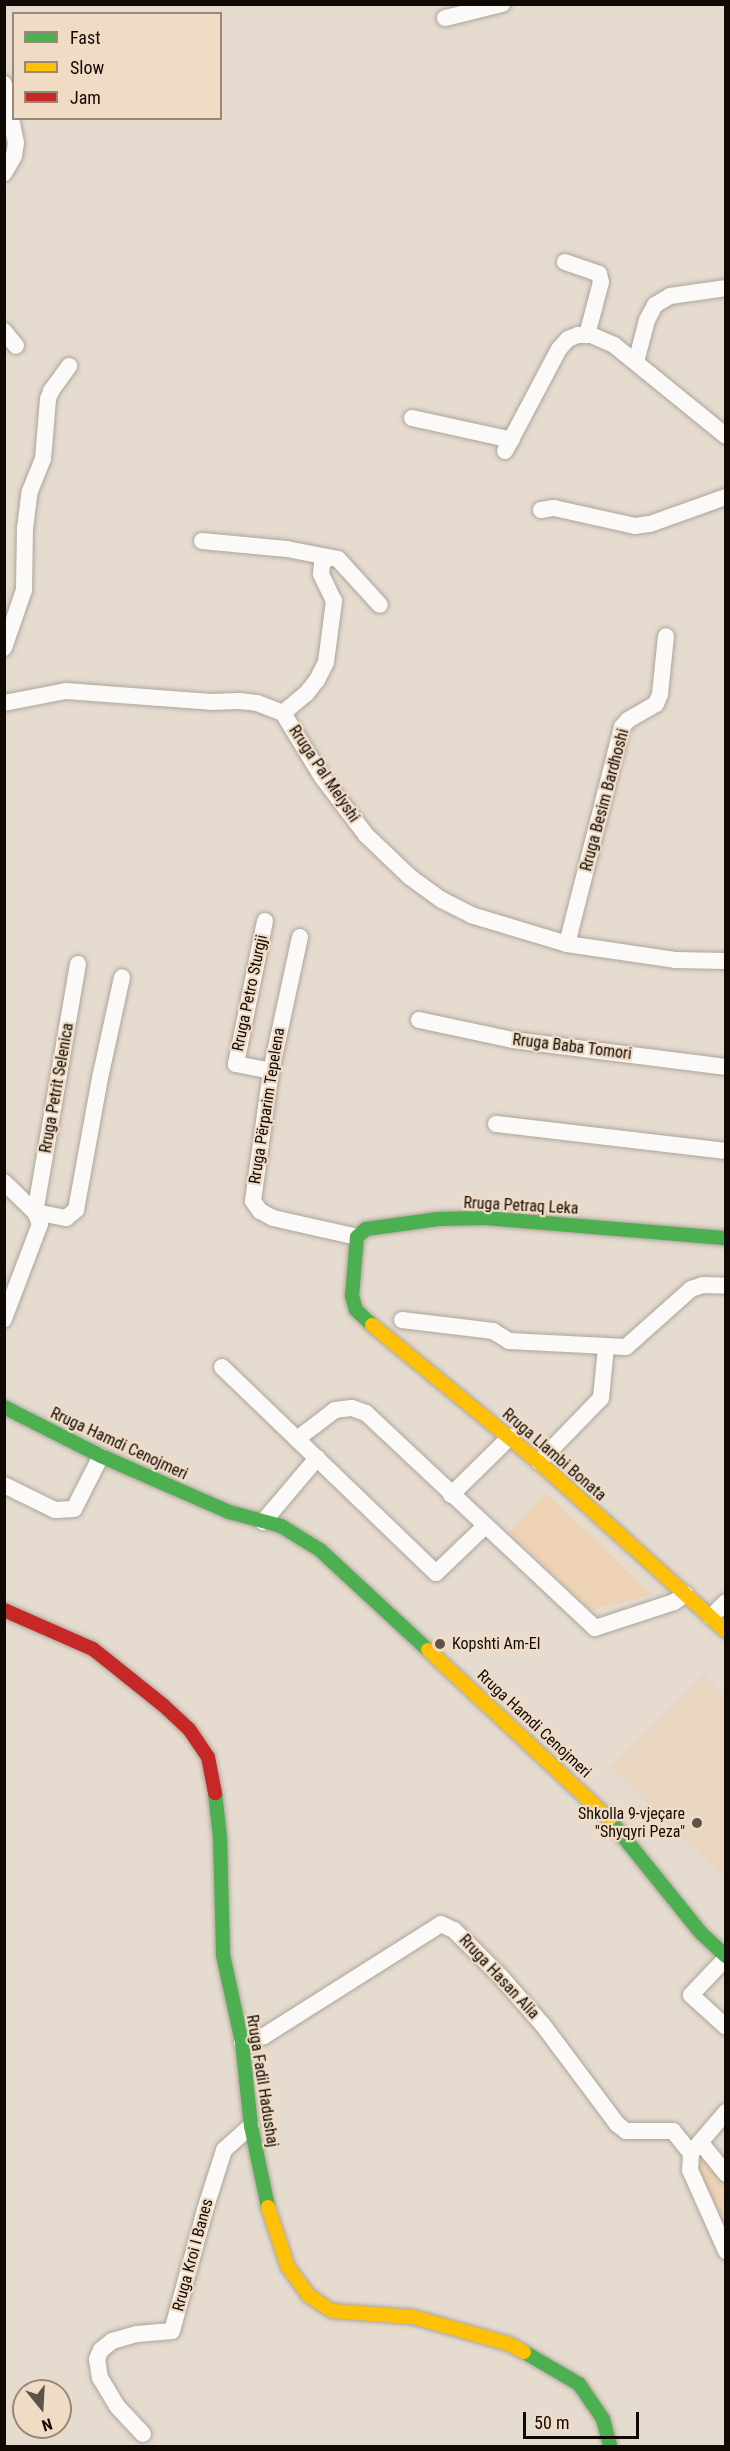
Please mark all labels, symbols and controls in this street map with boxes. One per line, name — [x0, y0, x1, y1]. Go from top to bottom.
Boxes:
legend — [12, 12, 222, 120]
text: Fast — [70, 27, 101, 48]
text: Slow — [70, 57, 104, 78]
text: Jam — [70, 87, 101, 108]
street label: Rruga Pal Melyshi — [285, 722, 363, 826]
street label: Rruga Besim Bardhoshi — [577, 727, 633, 873]
street label: Rruga Petro Sturgji — [228, 933, 272, 1053]
street label: Rruga Petrit Selenica — [36, 1021, 78, 1155]
street label: Rruga Përparim Tepelena — [245, 1026, 289, 1186]
street label: Rruga Baba Tomori — [511, 1030, 633, 1064]
street label: Rruga Petraq Leka — [463, 1193, 579, 1219]
street label: Rruga Hamdi Cenojmeri — [47, 1404, 191, 1484]
street label: Rruga Llambi Bonata — [498, 1405, 610, 1505]
place label: Kopshti Am-El — [452, 1634, 540, 1654]
marker: Kopshti Am-El — [433, 1637, 447, 1651]
street label: Rruga Hamdi Cenojmeri — [473, 1666, 595, 1782]
place label: Shkolla 9-vjeçare "Shyqyri Peza" — [578, 1804, 685, 1842]
marker: Shkolla 9-vjeçare "Shyqyri Peza" — [690, 1816, 704, 1830]
street label: Rruga Hasan Alia — [455, 1931, 543, 2023]
street label: Rruga Fadil Hadushaj — [242, 2013, 282, 2149]
street label: Rruga Kroi I Banes — [169, 2197, 217, 2313]
north arrow — [12, 2379, 72, 2439]
scale bar — [526, 2400, 642, 2438]
text: 50 m — [534, 2412, 569, 2433]
text: N — [40, 2414, 55, 2435]

